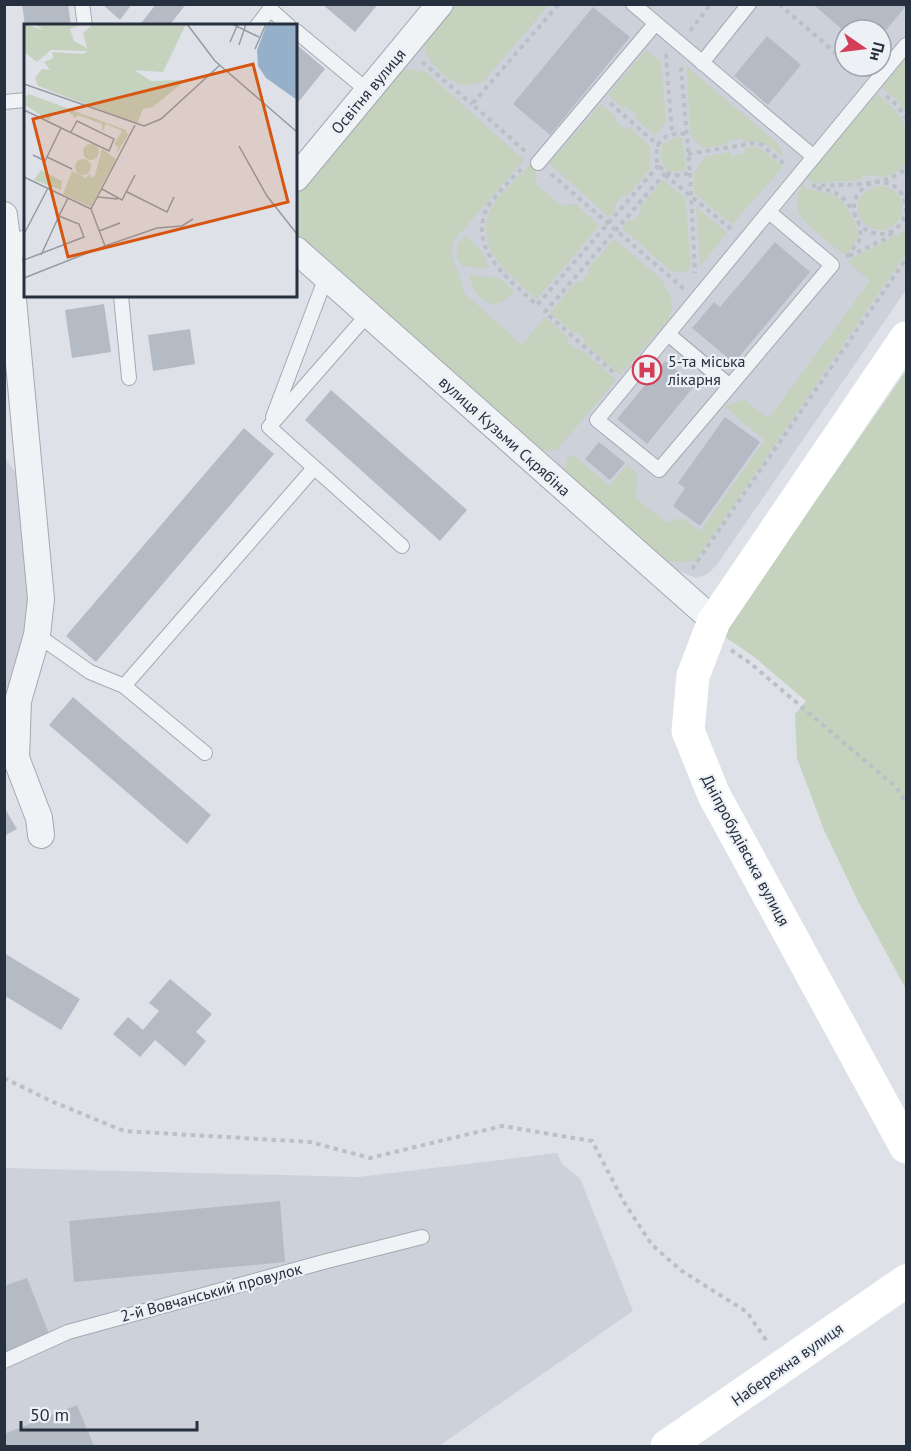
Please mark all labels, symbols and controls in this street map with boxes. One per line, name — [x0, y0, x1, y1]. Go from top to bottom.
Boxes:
north arrow — [833, 18, 893, 78]
inset map — [24, 24, 297, 297]
text: Пн — [866, 40, 890, 63]
street label: Освітня вулиця — [326, 44, 410, 138]
place label: 5-та міська лікарня — [667, 351, 746, 389]
hospital icon: 5-та міська лікарня — [631, 354, 663, 386]
street label: вулиця Кузьми Скрябіна — [435, 372, 575, 500]
street label: Дніпробудівська вулиця — [698, 771, 794, 929]
street label: 2-й Вовчанський провулок — [118, 1258, 304, 1326]
street label: Набережна вулиця — [727, 1318, 847, 1410]
scale bar — [21, 1394, 196, 1432]
text: 50 m — [30, 1403, 69, 1426]

